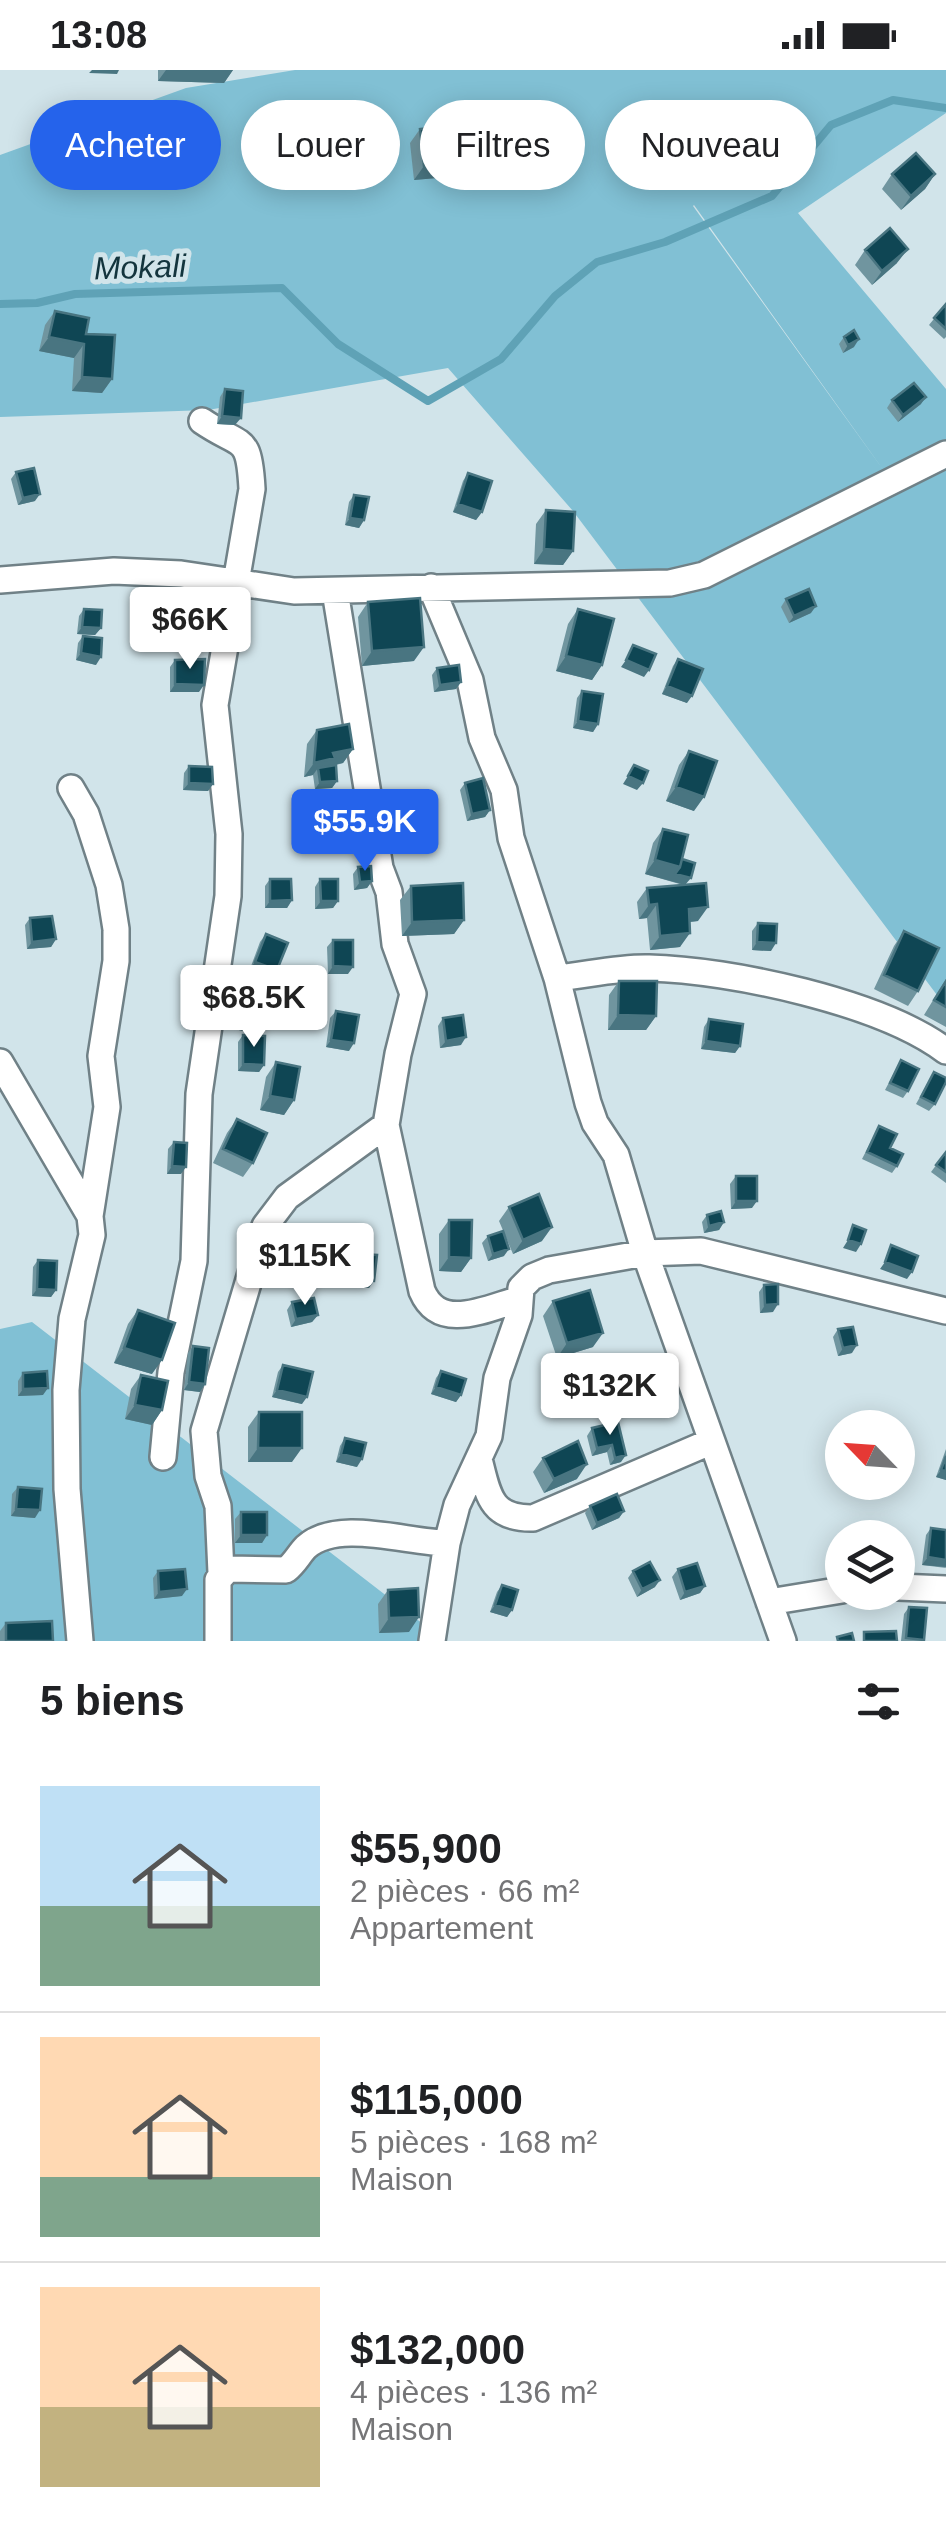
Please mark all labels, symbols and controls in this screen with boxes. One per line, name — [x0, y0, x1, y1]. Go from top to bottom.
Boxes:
text: 13:08 — [50, 14, 147, 56]
chip: Acheter — [30, 100, 221, 190]
chip: Louer — [241, 100, 400, 190]
chip: Filtres — [420, 100, 585, 190]
chip: Nouveau — [605, 100, 816, 190]
water label: Mokali — [93, 247, 188, 287]
pin: $66K — [131, 587, 249, 672]
text: $66K — [152, 601, 228, 637]
pin: $55.9K — [284, 789, 446, 874]
text: $55.9K — [313, 803, 417, 839]
pin: $68.5K — [173, 965, 335, 1050]
text: $68.5K — [202, 979, 306, 1015]
pin: $115K — [235, 1223, 375, 1308]
text: $115K — [259, 1237, 351, 1273]
pin: $132K — [540, 1353, 680, 1438]
text: $132K — [563, 1367, 657, 1403]
north arrow — [825, 1410, 915, 1500]
map controls — [825, 1410, 915, 1610]
button: layers — [825, 1520, 915, 1610]
icon: filters — [851, 1674, 906, 1729]
text: 5 biens — [40, 1677, 185, 1724]
text: $55,900 — [350, 1825, 502, 1872]
icon: home — [120, 1826, 240, 1946]
text: 2 pièces · 66 m² — [350, 1873, 579, 1909]
text: Appartement — [350, 1910, 533, 1946]
text: $115,000 — [350, 2076, 523, 2123]
icon: home — [120, 2077, 240, 2197]
text: 5 pièces · 168 m² — [350, 2124, 597, 2160]
text: Maison — [350, 2161, 453, 2197]
text: $132,000 — [350, 2326, 525, 2373]
icon: home — [120, 2327, 240, 2447]
text: 4 pièces · 136 m² — [350, 2374, 597, 2410]
text: Maison — [350, 2411, 453, 2447]

